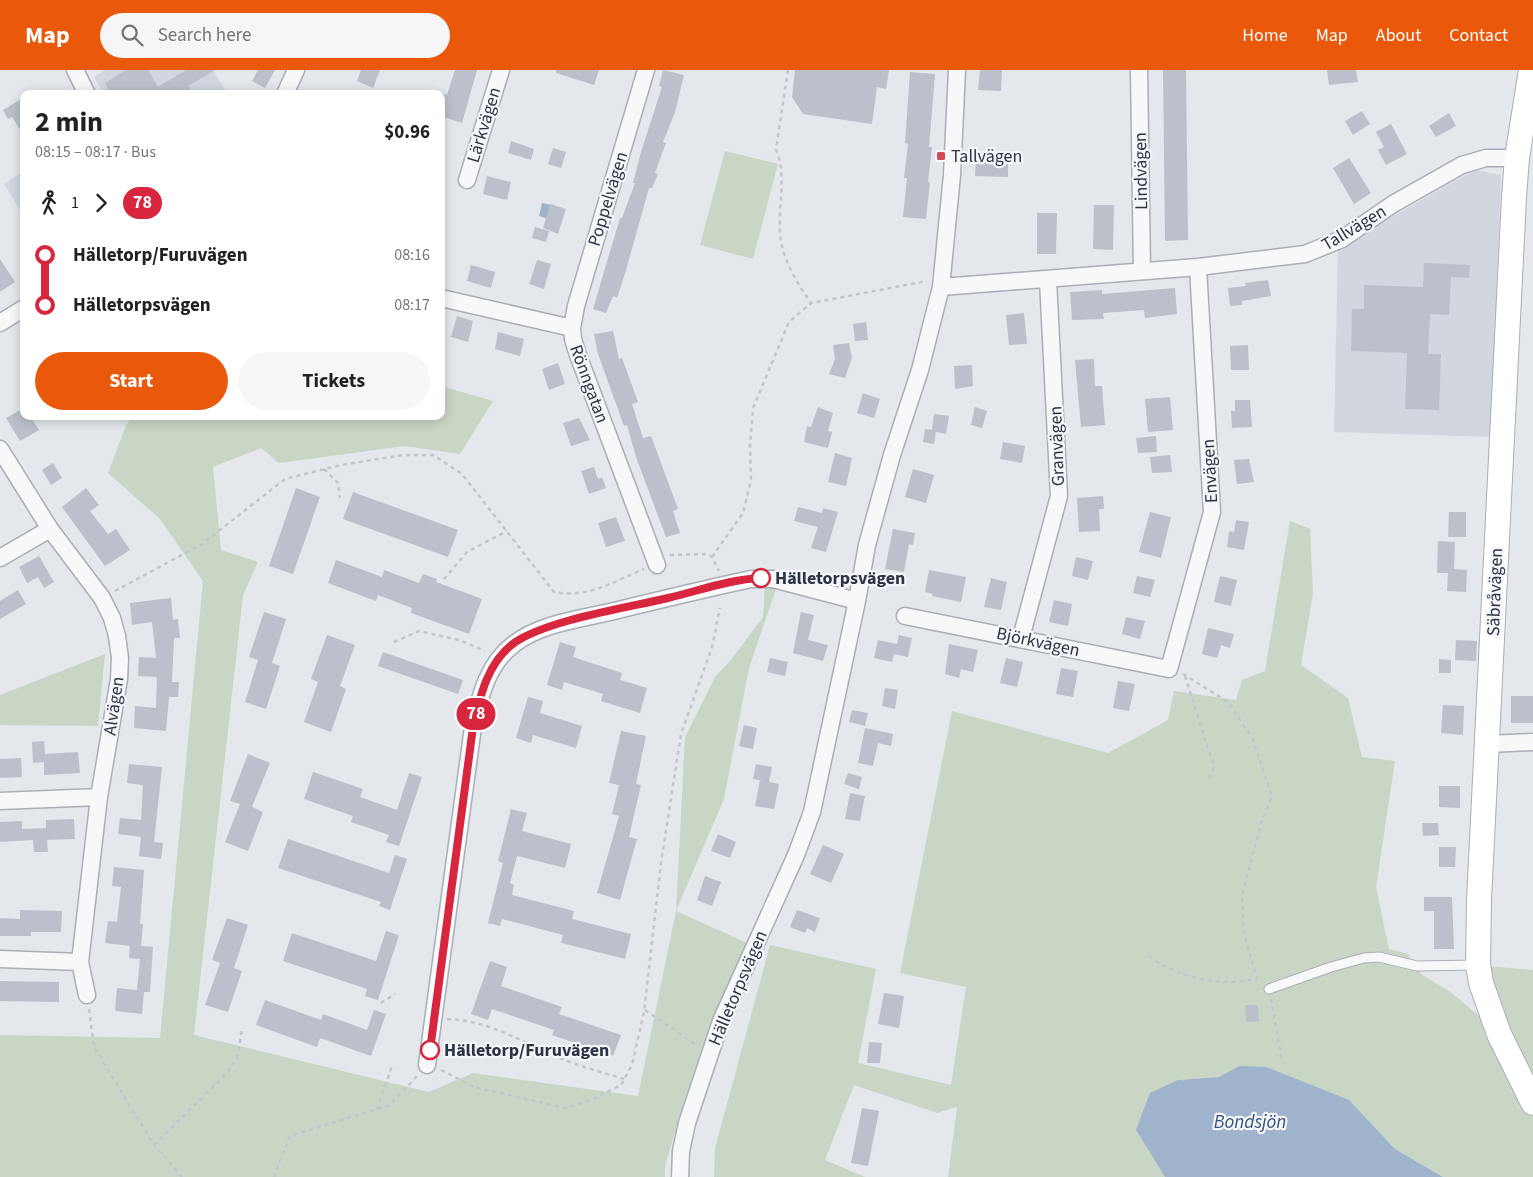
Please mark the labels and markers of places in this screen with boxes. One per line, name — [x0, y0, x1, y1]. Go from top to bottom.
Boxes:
place label: Tallvägen — [951, 144, 1022, 169]
marker: Tallvägen — [935, 150, 947, 162]
place label: Hälletorpsvägen — [775, 566, 905, 591]
marker: Hälletorpsvägen — [751, 568, 771, 588]
place label: Hälletorp/Furuvägen — [444, 1038, 609, 1063]
marker: Hälletorp/Furuvägen — [420, 1040, 440, 1060]

